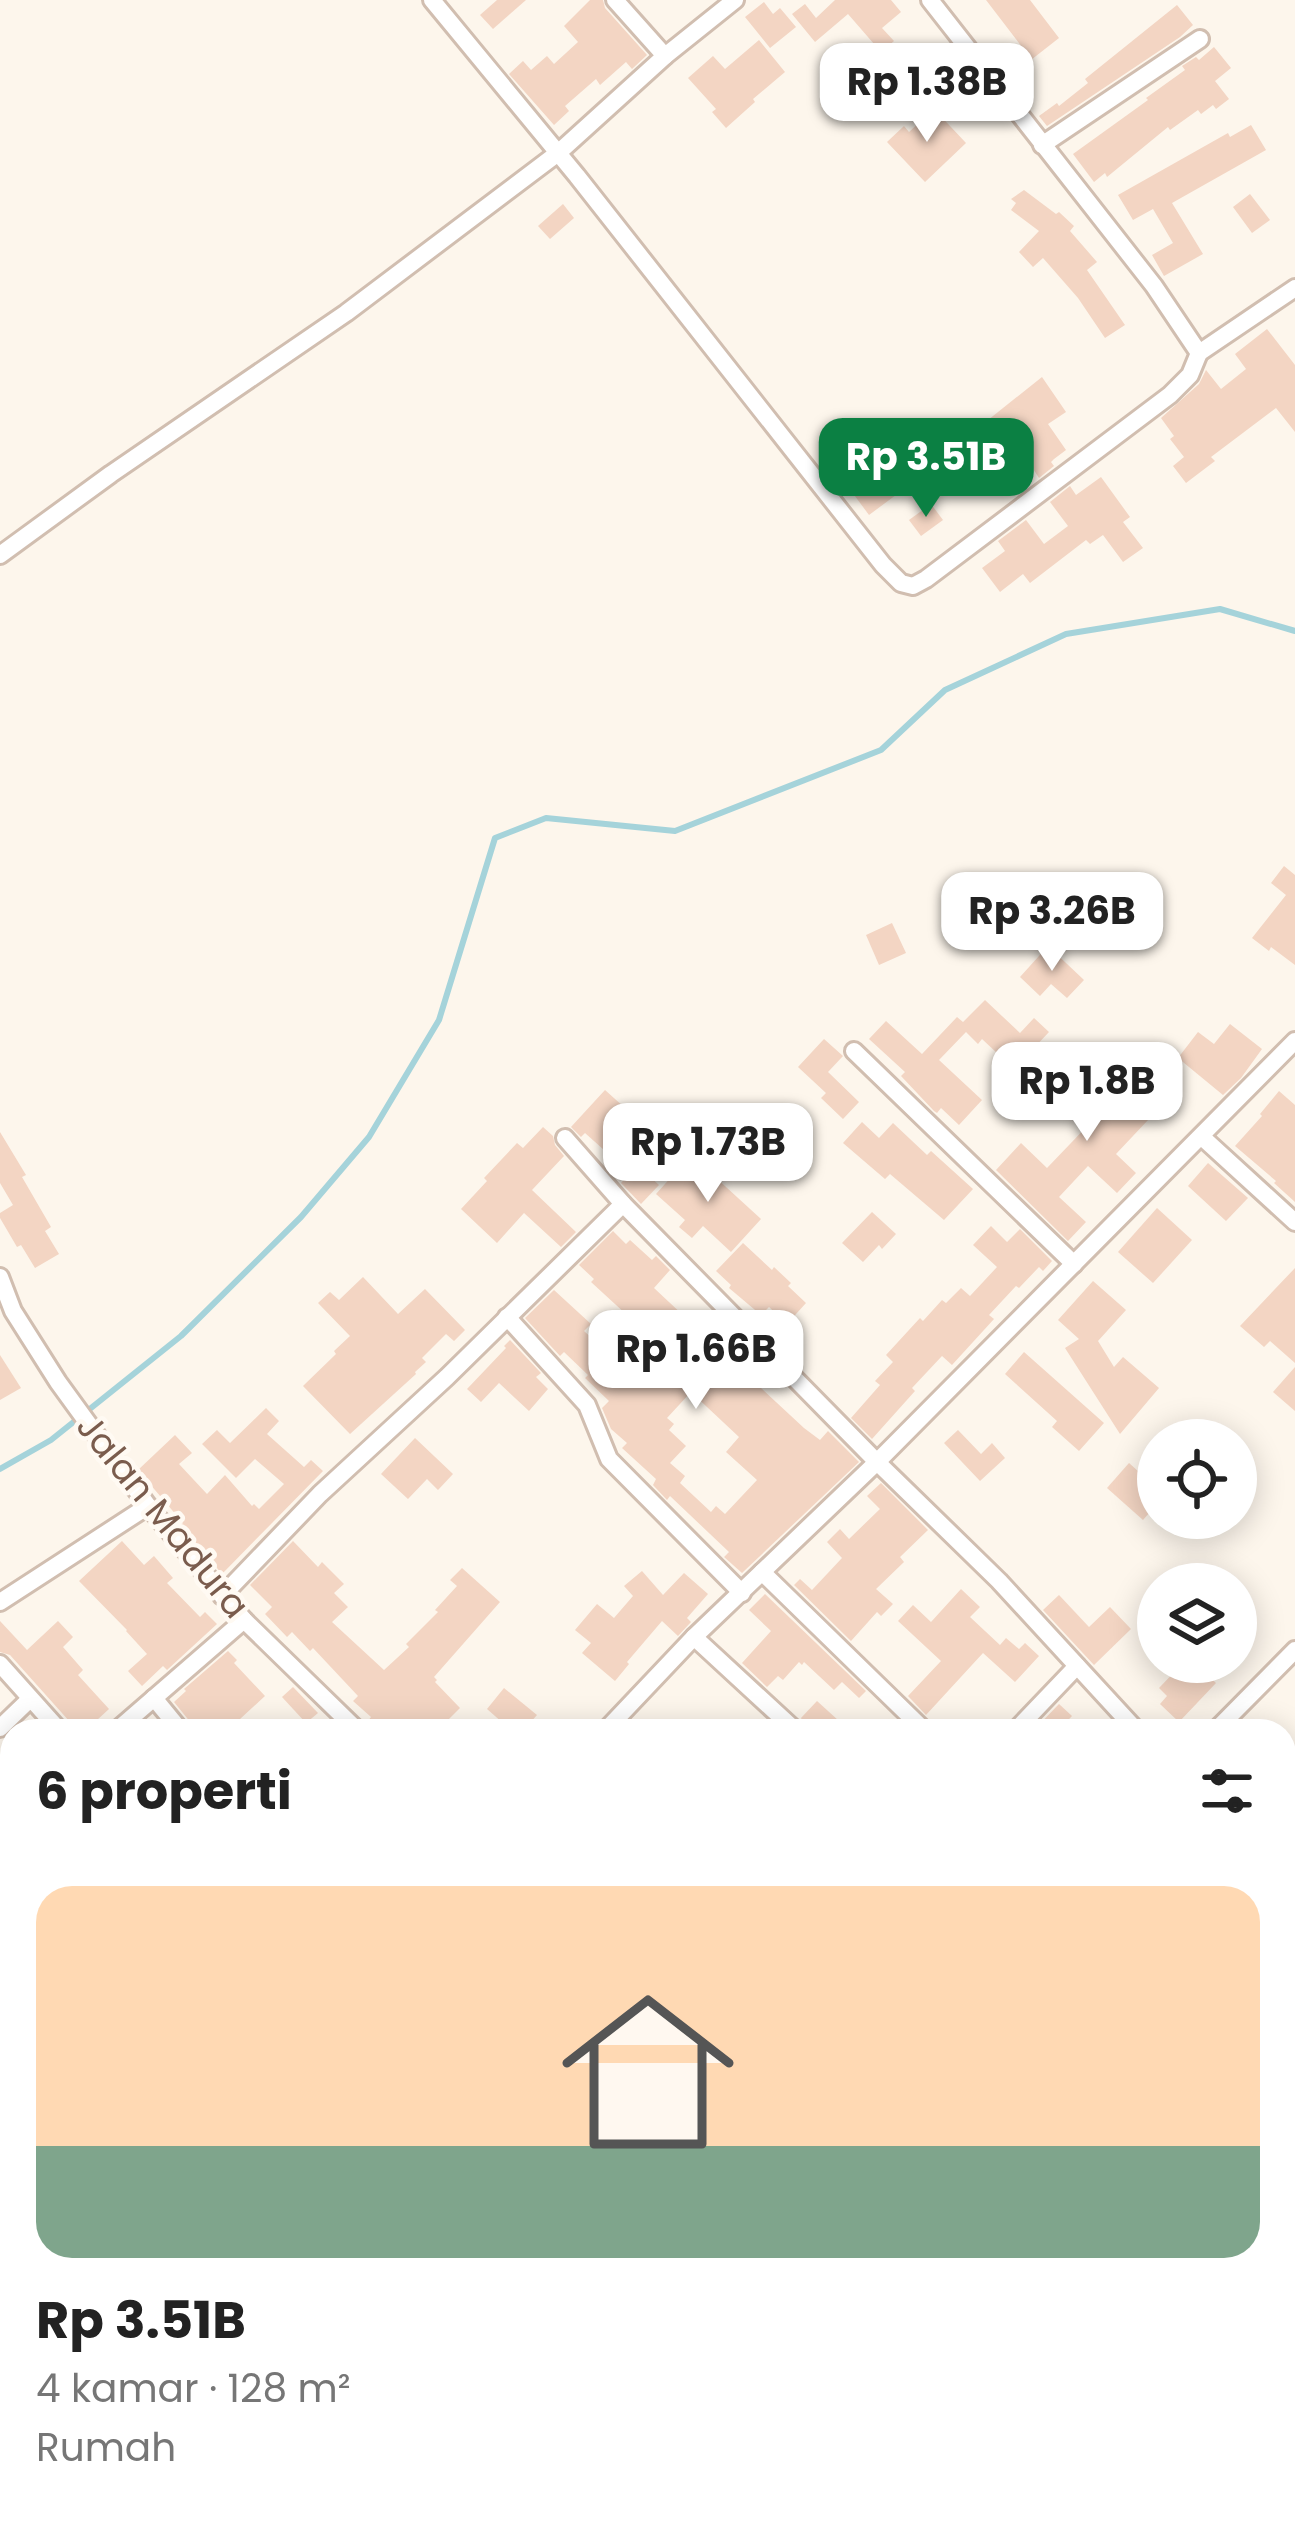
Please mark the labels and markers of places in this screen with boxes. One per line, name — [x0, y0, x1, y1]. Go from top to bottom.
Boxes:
pin: Rp 1.38B — [803, 43, 1051, 145]
pin: Rp 3.51B — [802, 418, 1050, 520]
pin: Rp 3.26B — [928, 872, 1176, 974]
pin: Rp 1.8B — [976, 1042, 1198, 1144]
pin: Rp 1.73B — [584, 1103, 832, 1205]
pin: Rp 1.66B — [572, 1310, 820, 1412]

